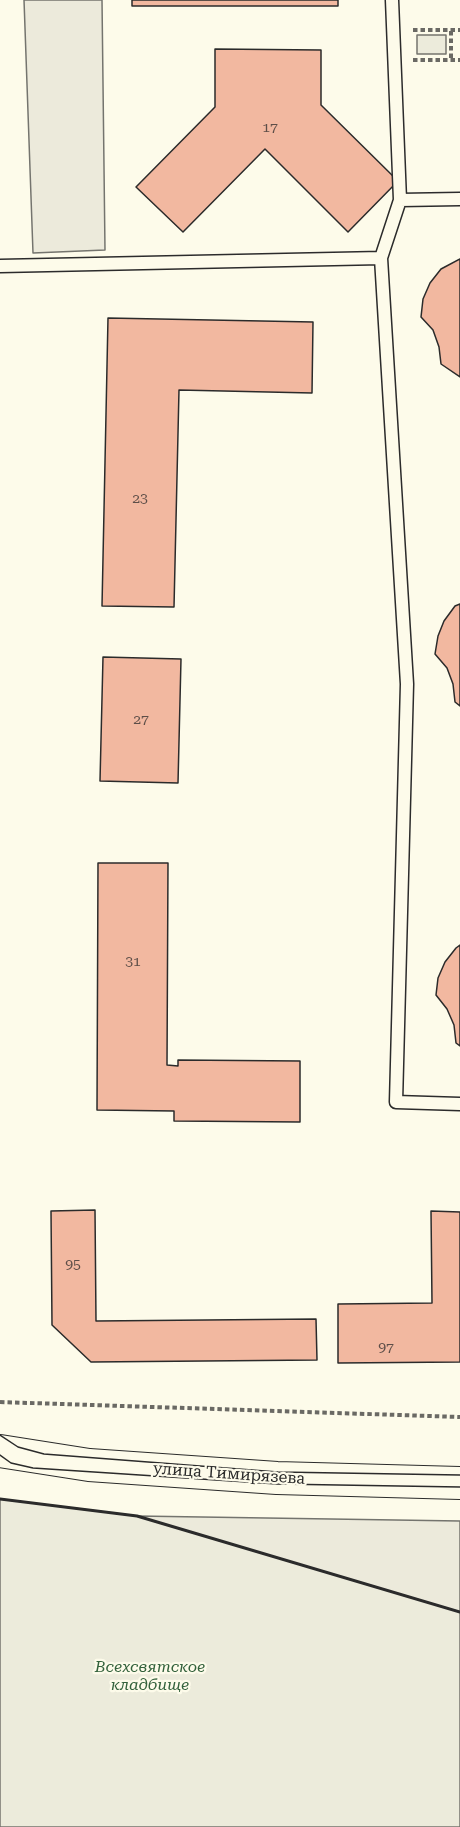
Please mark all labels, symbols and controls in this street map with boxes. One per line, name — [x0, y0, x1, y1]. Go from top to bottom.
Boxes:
house number: 17 — [262, 120, 278, 136]
house number: 23 — [132, 491, 148, 507]
house number: 27 — [133, 712, 149, 728]
house number: 31 — [125, 954, 141, 970]
house number: 95 — [65, 1257, 81, 1273]
house number: 97 — [378, 1340, 394, 1356]
street label: улица Тимирязева — [152, 1459, 306, 1489]
park label: Всехсвятское кладбище — [95, 1657, 205, 1695]

